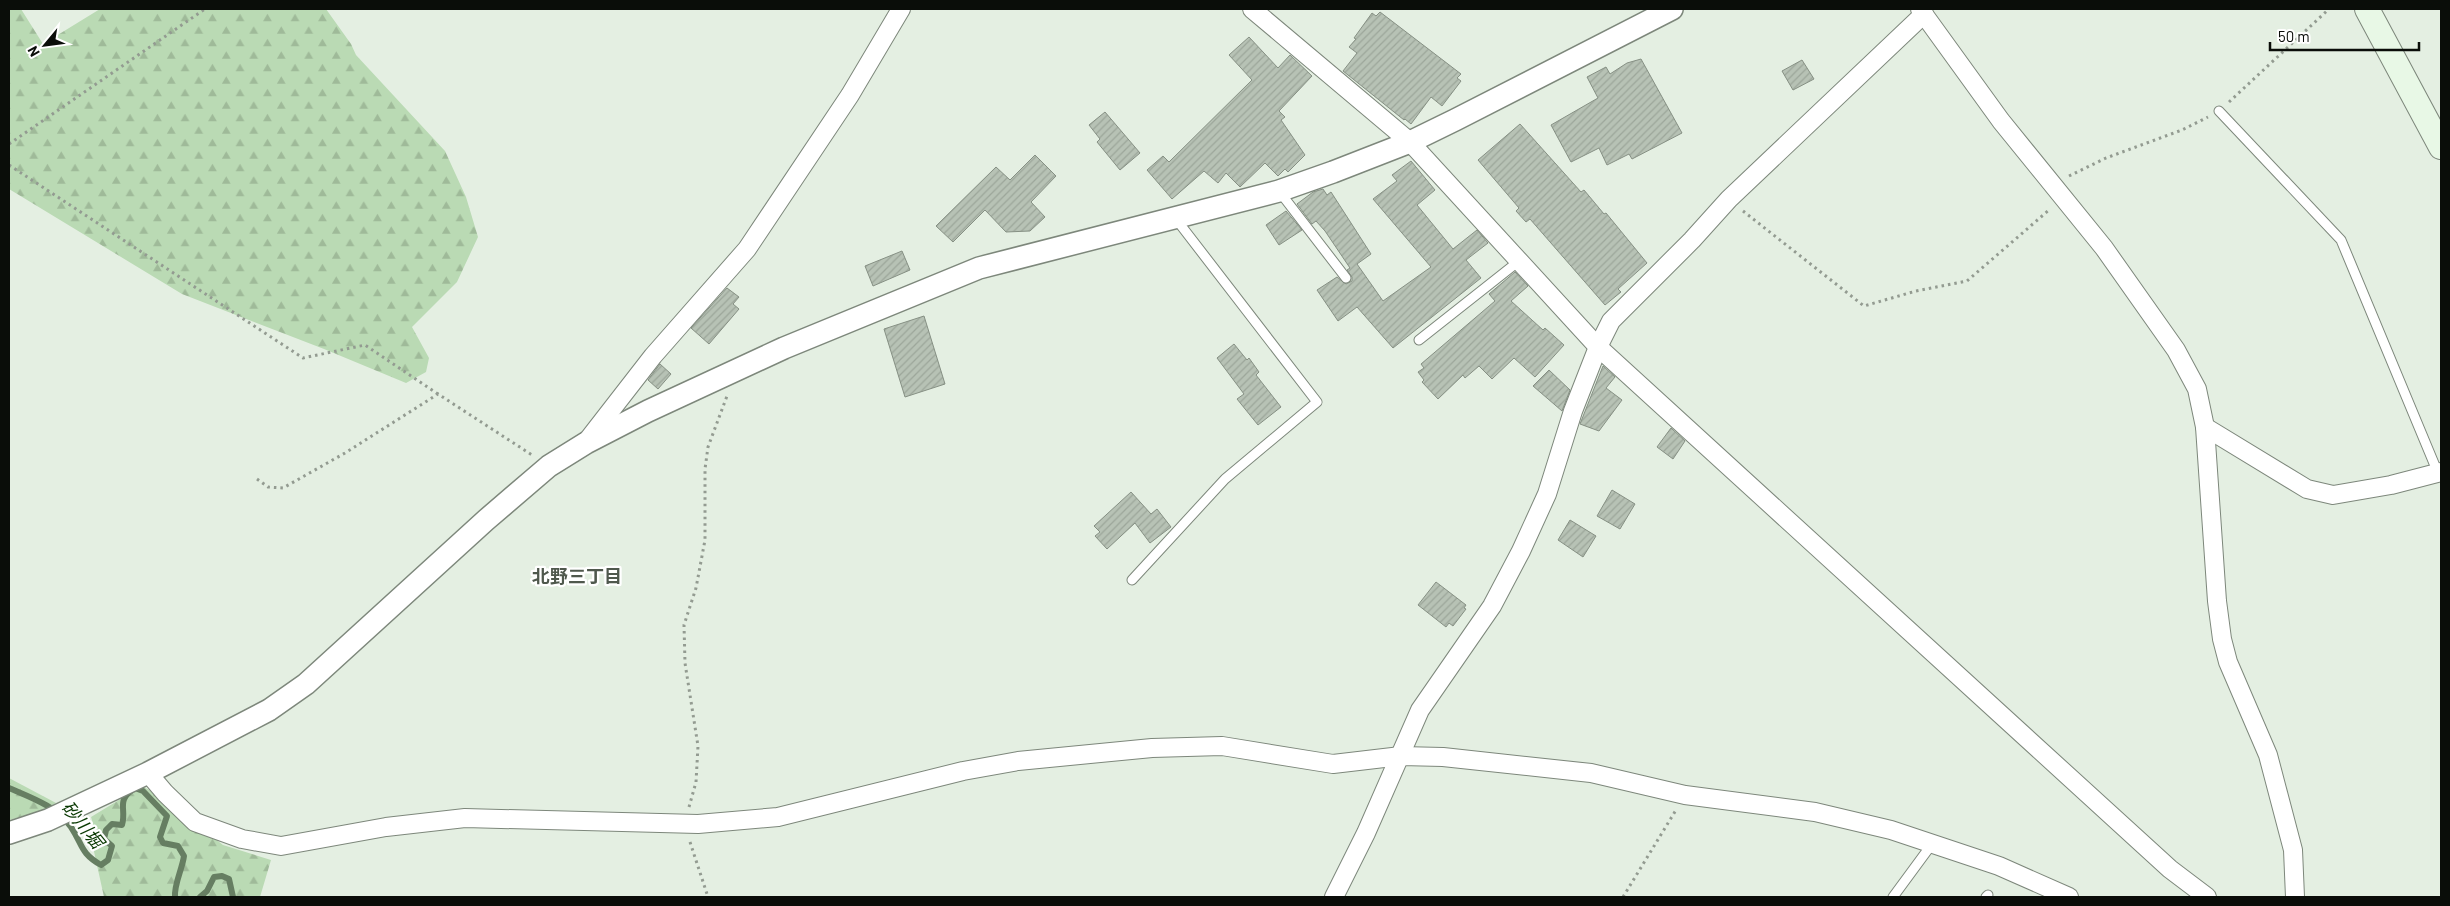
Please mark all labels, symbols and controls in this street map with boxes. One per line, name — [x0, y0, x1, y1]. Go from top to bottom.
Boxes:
north arrow — [20, 20, 70, 70]
scale bar — [2270, 20, 2419, 52]
text: 50 m — [2278, 27, 2310, 45]
text: N — [24, 43, 43, 60]
district label: 北野三丁目 — [532, 565, 622, 587]
water label: 砂川堀 — [57, 796, 110, 854]

